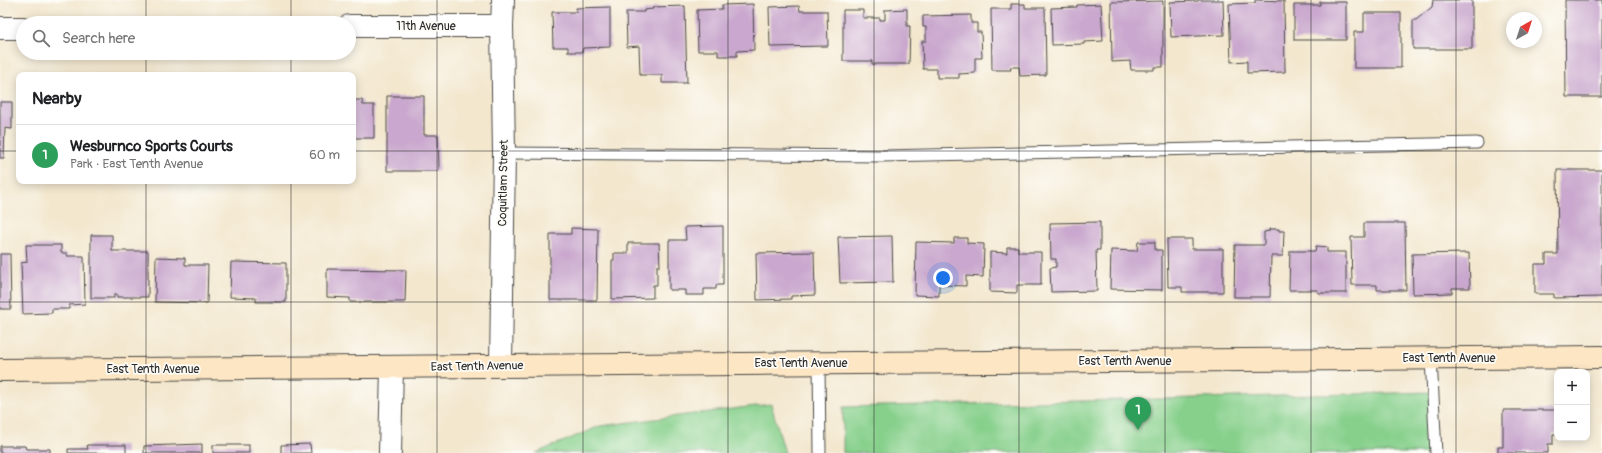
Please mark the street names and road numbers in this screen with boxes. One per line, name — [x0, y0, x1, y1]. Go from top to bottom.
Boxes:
street label: 11th Avenue — [396, 19, 456, 34]
street label: Coquitlam Street — [495, 139, 512, 226]
street label: East Tenth Avenue — [1403, 351, 1496, 366]
street label: East Tenth Avenue — [1079, 354, 1172, 369]
street label: East Tenth Avenue — [755, 356, 848, 371]
street label: East Tenth Avenue — [430, 358, 524, 375]
street label: East Tenth Avenue — [107, 362, 200, 377]

